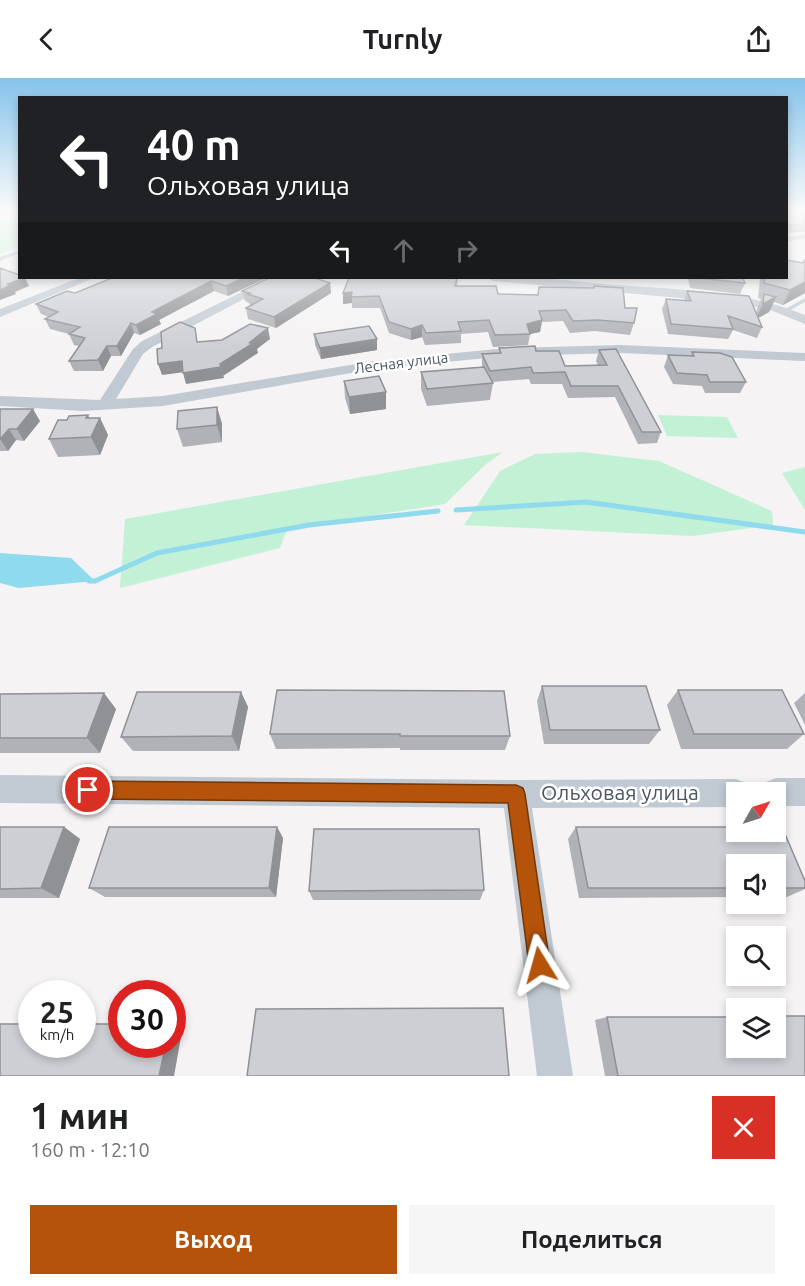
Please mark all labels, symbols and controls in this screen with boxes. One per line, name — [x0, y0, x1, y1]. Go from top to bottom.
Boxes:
icon: back — [30, 23, 63, 56]
icon: share — [742, 23, 775, 56]
text: Turnly — [363, 24, 442, 54]
icon: left — [48, 120, 126, 198]
text: 40 m — [147, 121, 241, 168]
text: Ольховая улица — [147, 170, 350, 200]
icon: left — [324, 234, 357, 267]
icon: ahead — [387, 234, 420, 267]
icon: right — [450, 234, 483, 267]
street label: Лесная улица — [353, 348, 449, 377]
pin — [62, 764, 113, 815]
icon: arrive — [71, 773, 104, 806]
street label: Ольховая улица — [541, 780, 699, 804]
north arrow — [726, 782, 786, 842]
map controls — [726, 782, 786, 1058]
button: sound — [726, 854, 786, 914]
button: search — [726, 926, 786, 986]
position arrow — [508, 933, 572, 997]
speed limit sign: 30 — [108, 980, 186, 1058]
text: 25 — [40, 995, 74, 1029]
button: layers — [726, 998, 786, 1058]
text: km/h — [40, 1026, 74, 1043]
text: 1 мин — [30, 1095, 129, 1136]
button: close — [712, 1096, 775, 1159]
text: 160 m · 12:10 — [30, 1138, 150, 1161]
button: Выход — [30, 1205, 397, 1274]
button: Поделиться — [409, 1205, 775, 1274]

